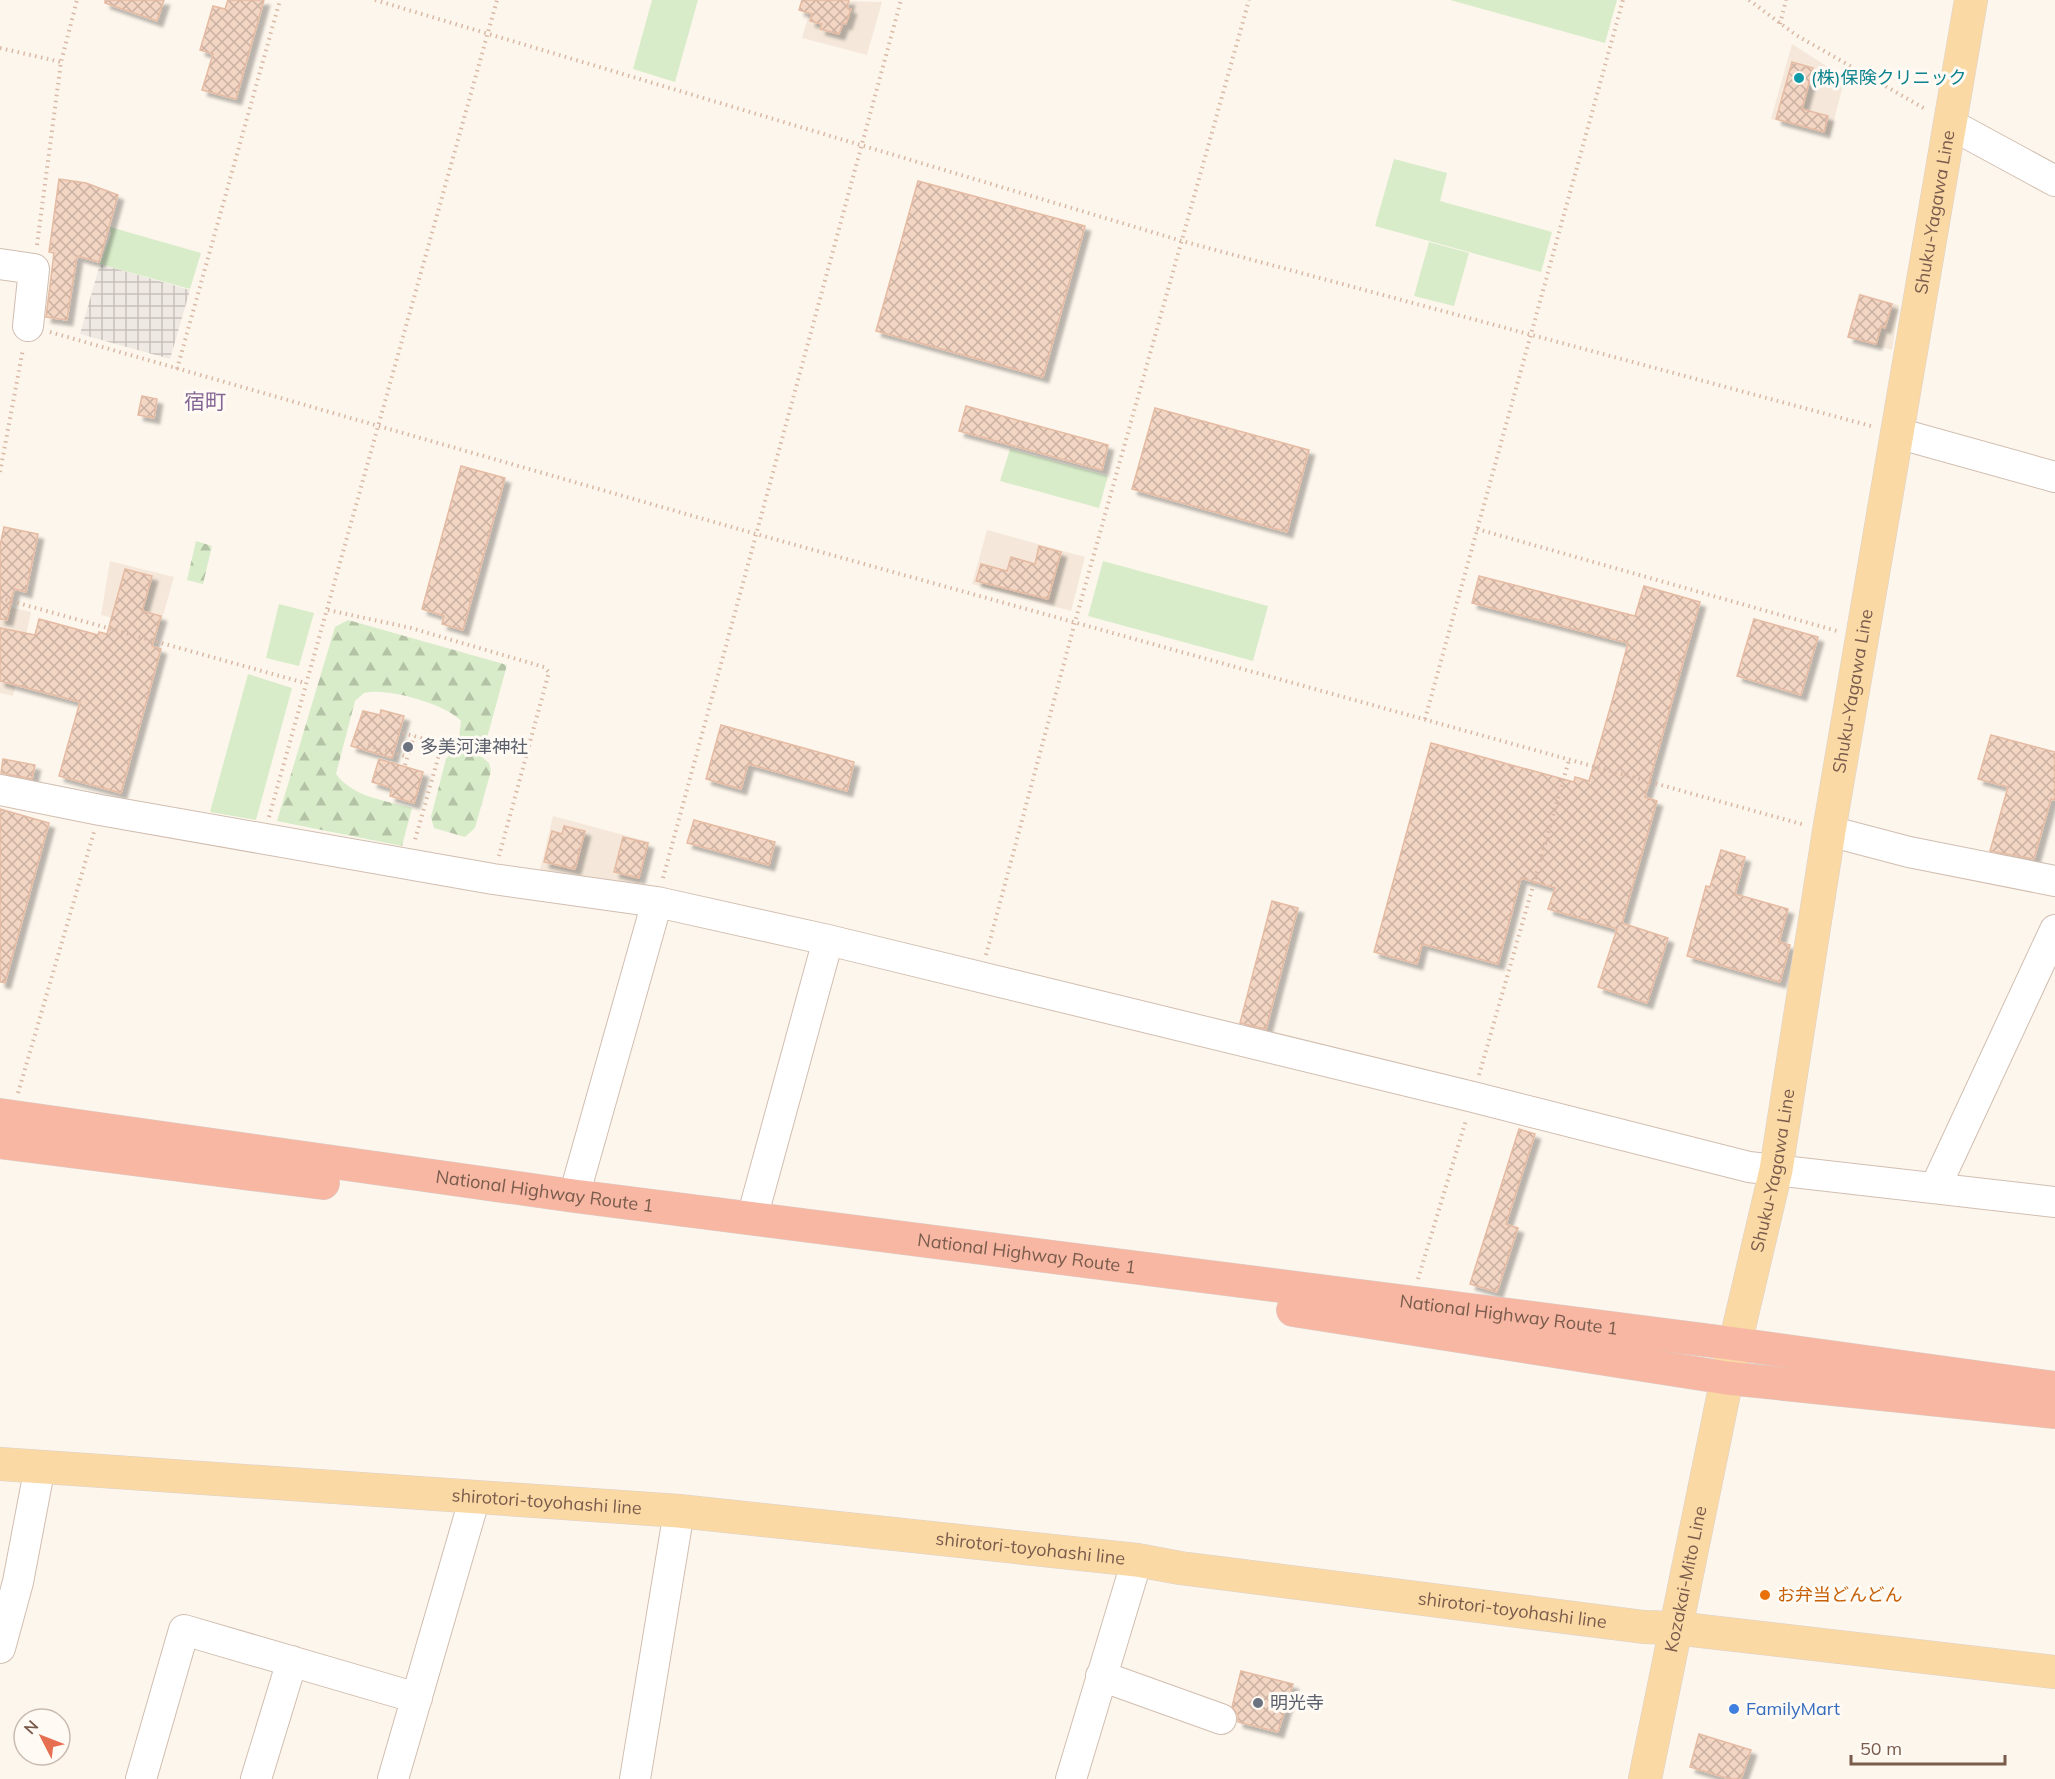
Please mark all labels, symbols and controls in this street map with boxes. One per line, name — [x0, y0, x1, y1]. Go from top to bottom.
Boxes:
place label: (株)保険クリニック — [1811, 66, 1966, 89]
marker: (株)保険クリニック — [1792, 71, 1806, 85]
street label: Shuku-Yagawa Line — [1909, 128, 1960, 296]
district label: 宿町 — [184, 388, 226, 414]
street label: Shuku-Yagawa Line — [1827, 607, 1878, 775]
place label: 多美河津神社 — [420, 735, 528, 758]
marker: 多美河津神社 — [401, 740, 415, 754]
street label: Shuku-Yagawa Line — [1745, 1087, 1800, 1254]
street label: National Highway Route 1 — [434, 1165, 655, 1217]
street label: National Highway Route 1 — [916, 1228, 1137, 1278]
street label: National Highway Route 1 — [1398, 1289, 1619, 1340]
street label: shirotori-toyohashi line — [451, 1483, 642, 1519]
street label: Kozakai-Mito Line — [1659, 1504, 1712, 1654]
street label: shirotori-toyohashi line — [935, 1527, 1126, 1570]
place label: お弁当どんどん — [1777, 1583, 1902, 1606]
street label: shirotori-toyohashi line — [1417, 1586, 1608, 1633]
marker: お弁当どんどん — [1758, 1588, 1772, 1602]
place label: 明光寺 — [1270, 1691, 1324, 1714]
marker: 明光寺 — [1251, 1696, 1265, 1710]
place label: FamilyMart — [1746, 1697, 1840, 1720]
marker: FamilyMart — [1727, 1702, 1741, 1716]
north arrow — [12, 1707, 72, 1767]
text: N — [19, 1716, 42, 1738]
scale bar — [1851, 1728, 2006, 1766]
text: 50 m — [1860, 1737, 1902, 1760]

